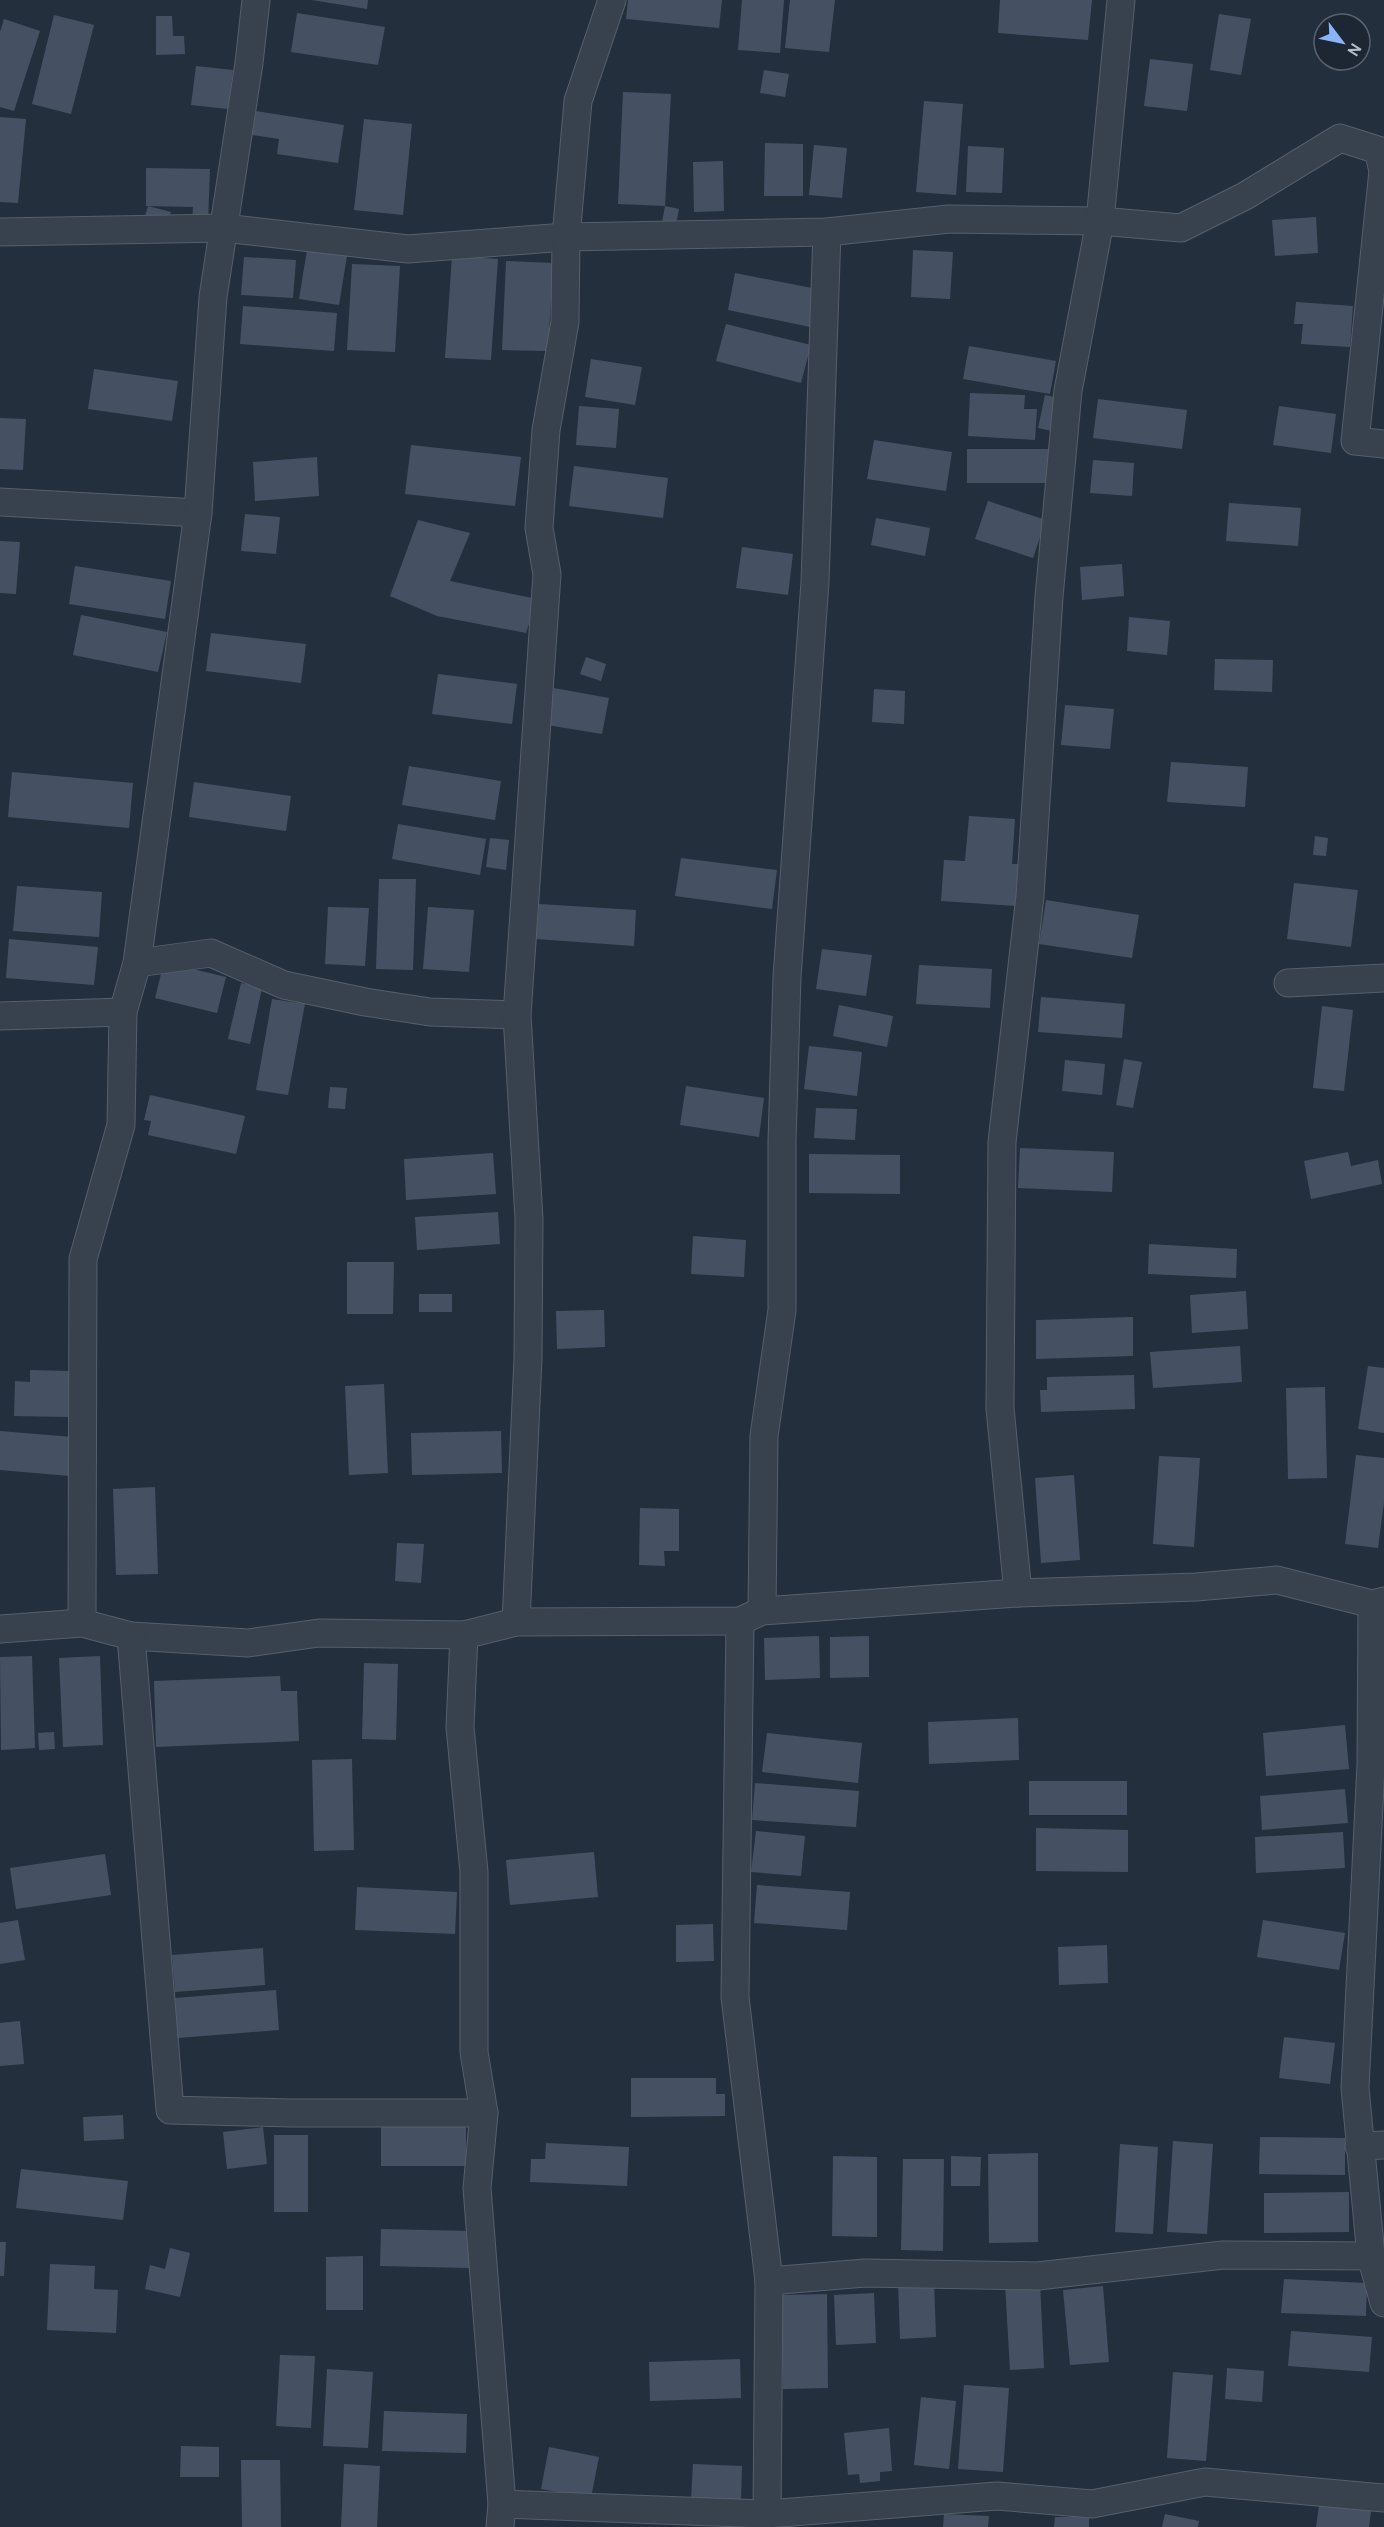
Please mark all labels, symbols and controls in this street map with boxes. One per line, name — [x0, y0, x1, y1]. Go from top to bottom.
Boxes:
north arrow — [1312, 12, 1372, 72]
text: N — [1343, 40, 1365, 60]

